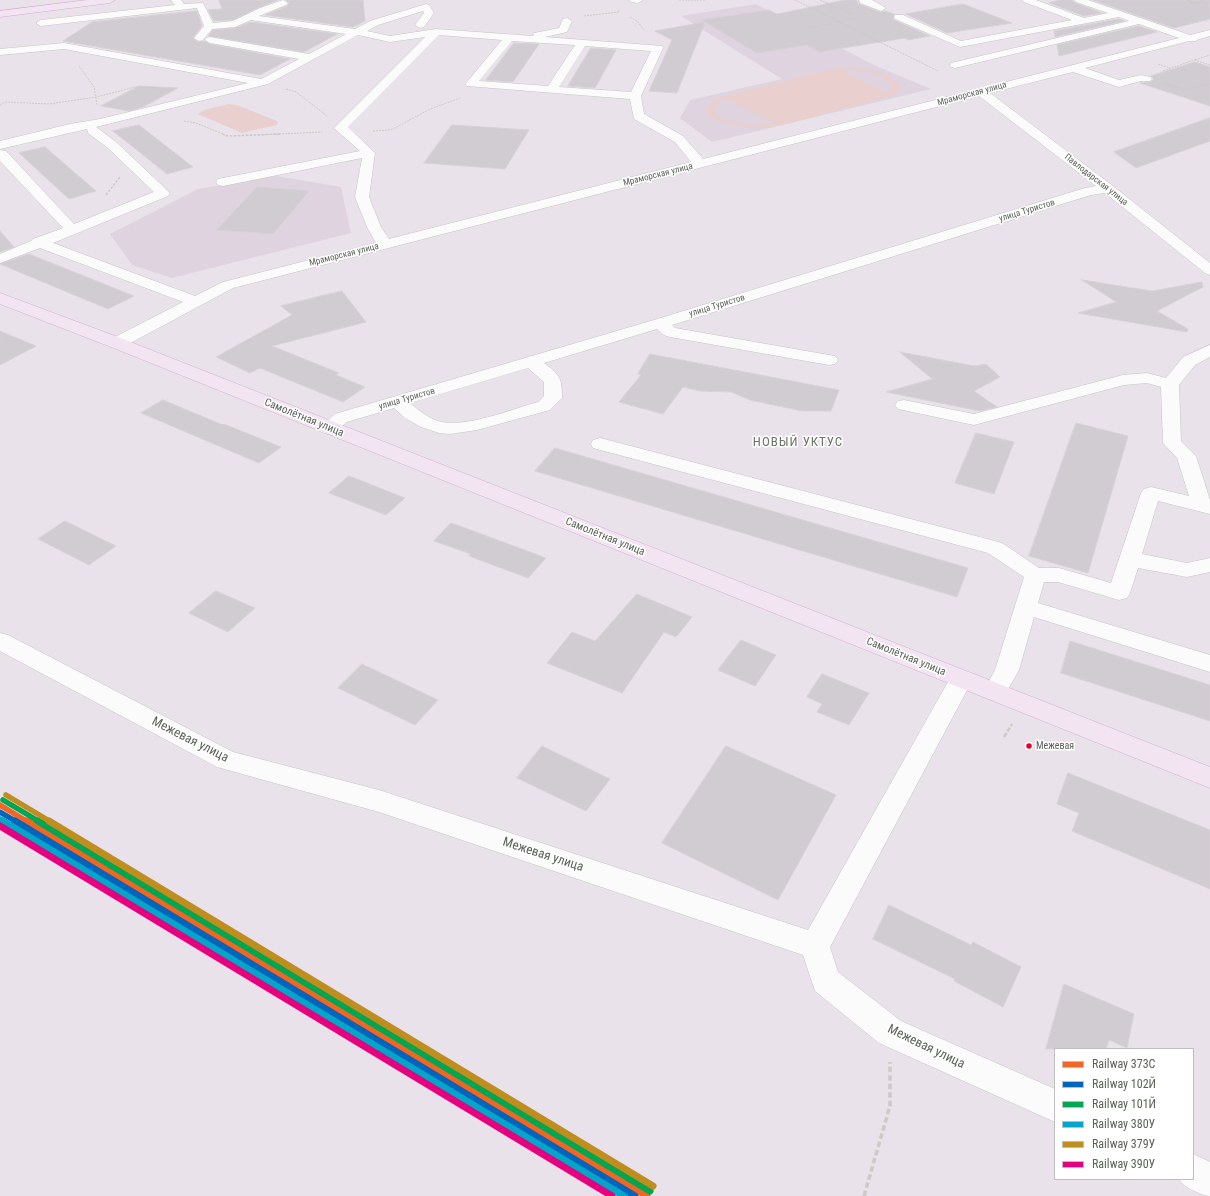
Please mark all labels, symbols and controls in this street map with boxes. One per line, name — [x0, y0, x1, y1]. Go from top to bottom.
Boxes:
street label: Мраморская улица — [936, 80, 1008, 108]
street label: Павлодарская улица — [1062, 152, 1130, 208]
street label: Мраморская улица — [622, 161, 694, 189]
street label: улица Туристов — [998, 197, 1056, 225]
street label: Мраморская улица — [308, 241, 380, 269]
street label: улица Туристов — [688, 292, 746, 320]
street label: улица Туристов — [378, 386, 436, 412]
street label: Самолётная улица — [262, 396, 346, 440]
district label: НОВЫЙ УКТУС — [753, 435, 843, 451]
street label: Самолётная улица — [563, 515, 647, 559]
street label: Самолётная улица — [864, 635, 948, 679]
street label: Межевая улица — [149, 714, 231, 766]
place label: Межевая — [1036, 740, 1074, 752]
marker: Межевая — [1024, 741, 1034, 751]
street label: Межевая улица — [501, 835, 585, 875]
street label: Межевая улица — [885, 1022, 967, 1072]
legend — [1054, 1048, 1194, 1180]
text: Railway 373C — [1092, 1057, 1155, 1071]
text: Railway 102Й — [1092, 1077, 1156, 1091]
text: Railway 101Й — [1092, 1097, 1156, 1111]
text: Railway 380У — [1092, 1117, 1155, 1131]
text: Railway 379У — [1092, 1137, 1155, 1151]
text: Railway 390У — [1092, 1157, 1155, 1171]

